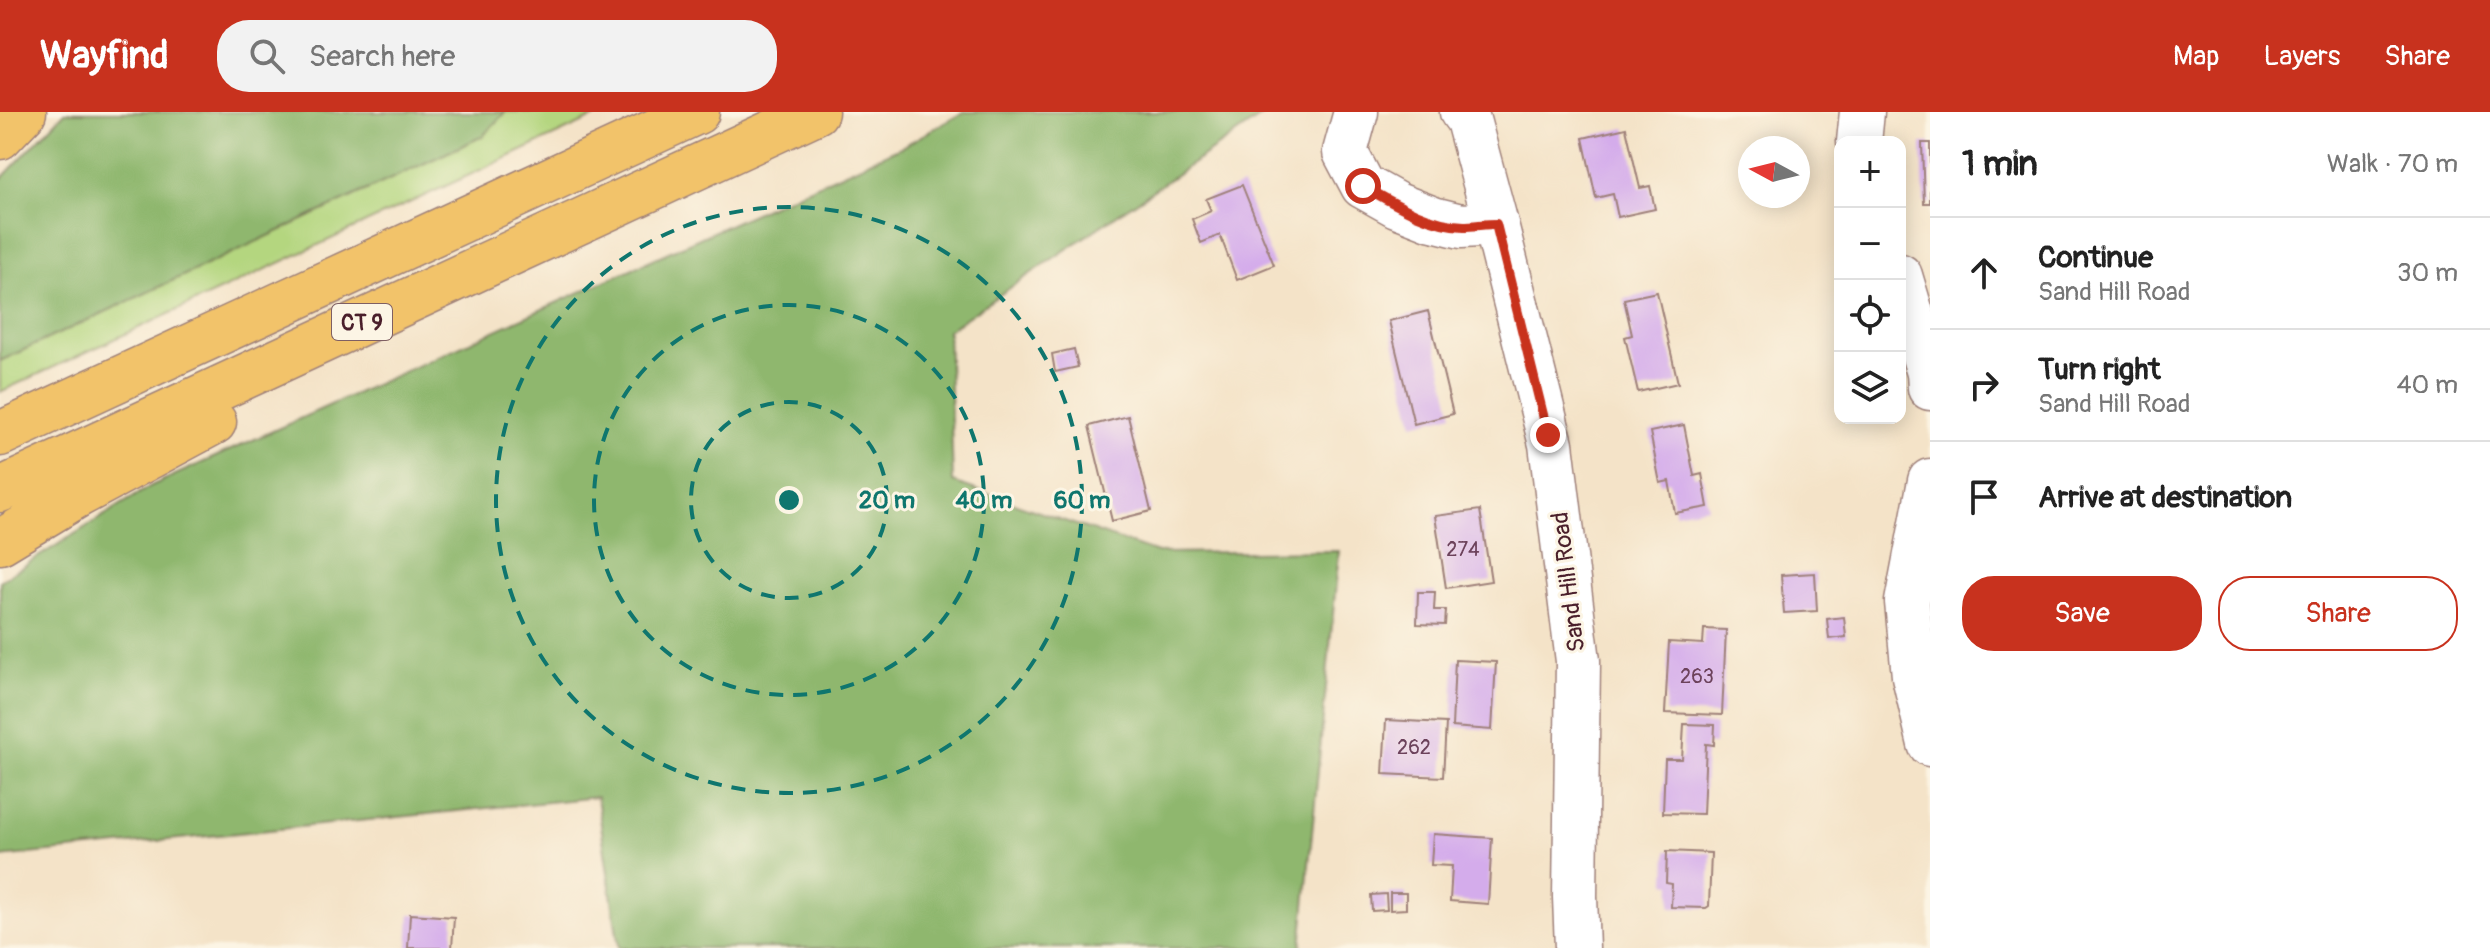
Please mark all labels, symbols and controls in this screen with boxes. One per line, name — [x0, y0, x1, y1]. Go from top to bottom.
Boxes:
search box — [217, 20, 777, 92]
text: Wayfind — [40, 32, 169, 80]
icon: search — [245, 34, 289, 78]
text: Search here — [309, 38, 455, 75]
text: Map — [2173, 39, 2219, 74]
text: Layers — [2263, 39, 2340, 74]
text: Share — [2384, 39, 2450, 74]
north arrow — [1738, 136, 1810, 208]
map controls — [1834, 136, 1906, 424]
button: + — [1834, 136, 1906, 208]
text: 1 min — [1962, 143, 2038, 186]
text: Walk · 70 m — [2327, 148, 2458, 180]
route start — [1345, 168, 1381, 204]
button: − — [1834, 208, 1906, 280]
text: Continue — [2038, 239, 2153, 276]
icon: ahead — [1962, 251, 2006, 295]
text: 30 m — [2397, 257, 2458, 289]
text: Sand Hill Road — [2038, 276, 2191, 308]
button: locate — [1834, 280, 1906, 352]
road number: CT 9 — [332, 304, 392, 340]
text: Turn right — [2038, 351, 2161, 388]
button: layers — [1834, 352, 1906, 424]
icon: right — [1962, 363, 2006, 407]
text: 40 m — [2396, 369, 2458, 401]
text: Sand Hill Road — [2038, 388, 2191, 420]
route end — [1530, 417, 1566, 453]
icon: arrive — [1962, 475, 2006, 519]
text: Arrive at destination — [2038, 479, 2292, 516]
centre of rings — [775, 486, 803, 514]
text: 20 m — [859, 486, 915, 515]
text: 40 m — [956, 486, 1012, 515]
text: 60 m — [1054, 486, 1110, 515]
street label: Sand Hill Road — [1546, 510, 1591, 654]
house number: 274 — [1446, 537, 1480, 562]
button: Save — [1962, 576, 2202, 651]
button: Share — [2218, 576, 2458, 651]
house number: 263 — [1680, 664, 1714, 689]
house number: 262 — [1397, 735, 1431, 760]

